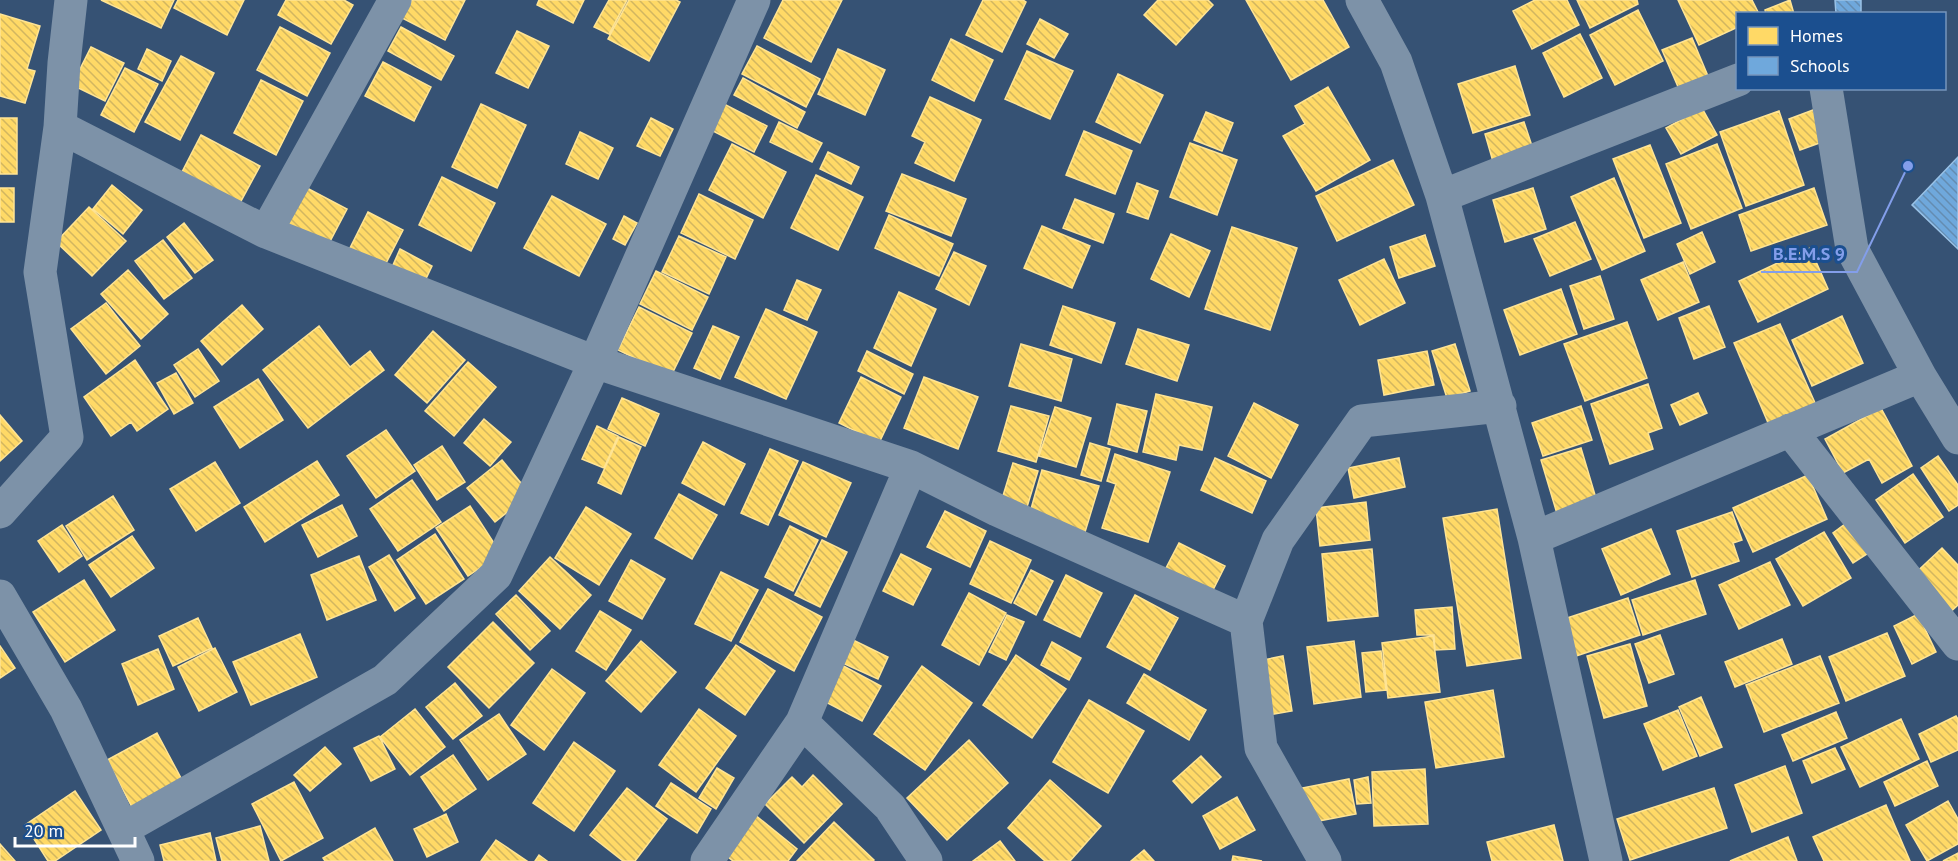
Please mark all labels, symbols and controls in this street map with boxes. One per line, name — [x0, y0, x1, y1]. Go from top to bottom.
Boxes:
legend — [1736, 12, 1946, 90]
text: Homes — [1790, 24, 1843, 47]
text: Schools — [1790, 54, 1850, 77]
callout: B.E.M.S 9 — [1761, 236, 1857, 272]
text: B.E.M.S 9 — [1773, 242, 1845, 265]
scale bar — [15, 810, 135, 848]
text: 20 m — [24, 819, 63, 842]

